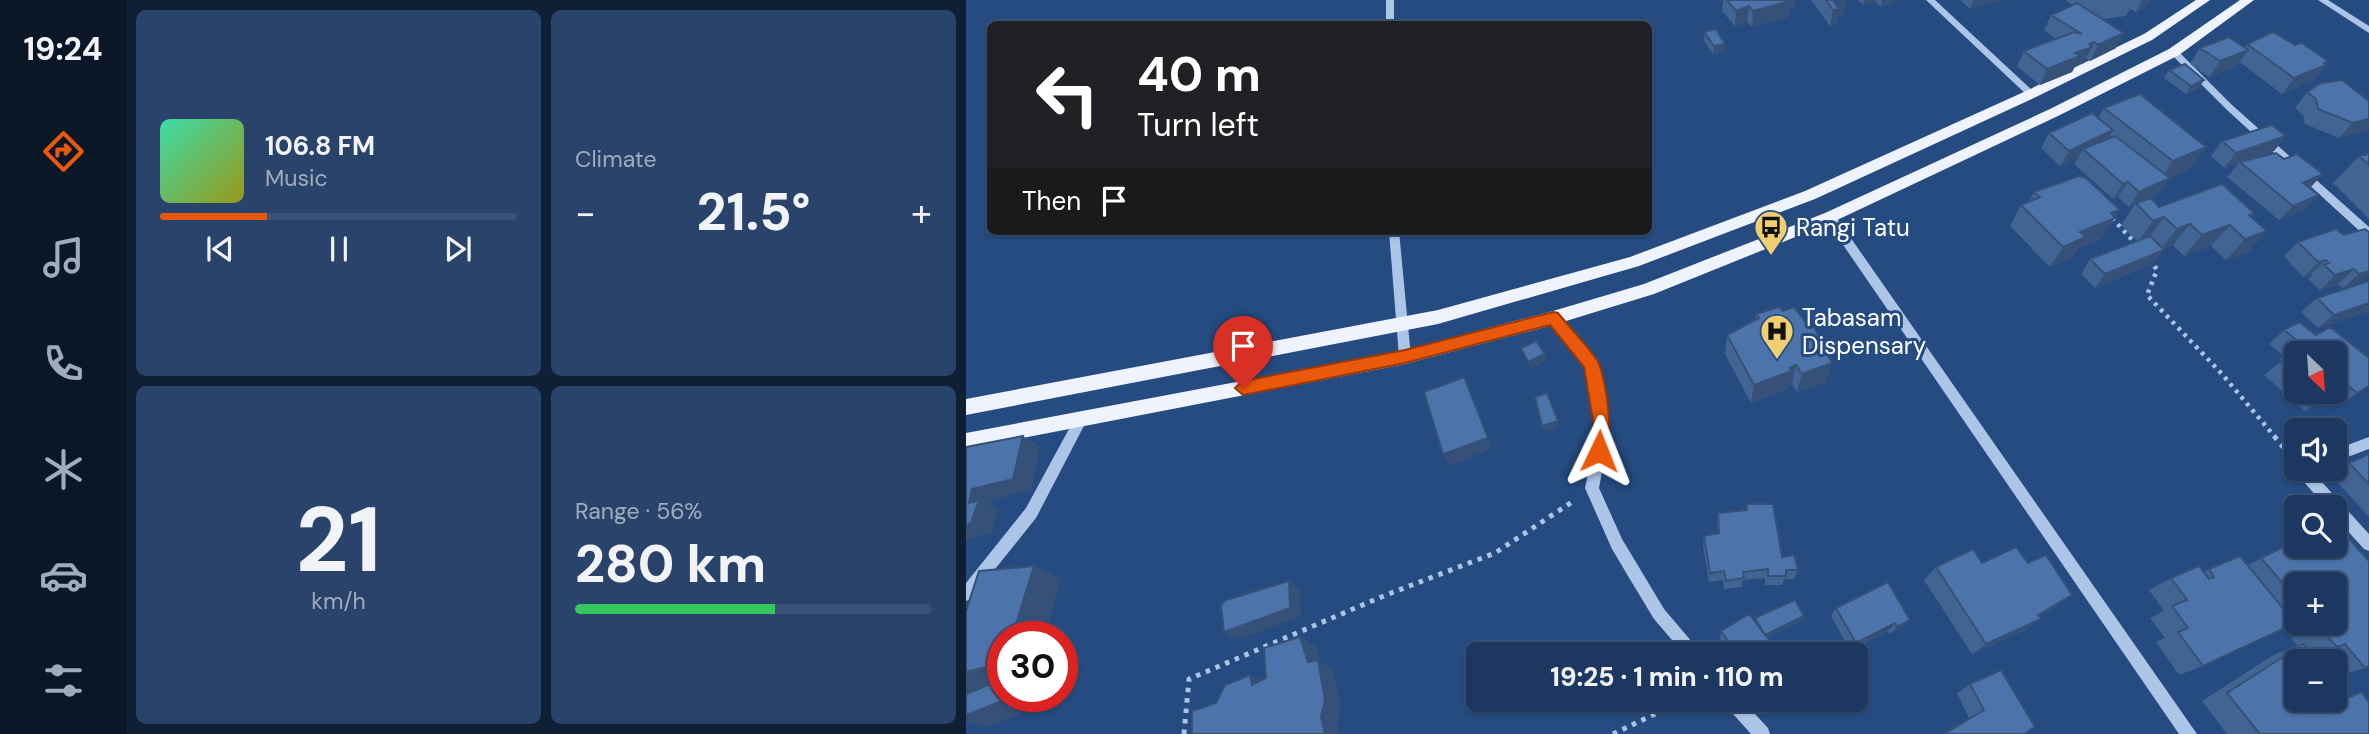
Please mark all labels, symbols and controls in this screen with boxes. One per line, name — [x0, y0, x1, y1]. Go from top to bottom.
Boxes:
text: 19:24 — [23, 28, 103, 70]
text: 40 m — [1137, 42, 1261, 106]
icon: left — [1022, 49, 1113, 140]
text: Turn left — [1137, 104, 1259, 146]
icon: directions — [39, 127, 88, 176]
text: 106.8 FM — [265, 129, 375, 163]
text: Climate — [575, 144, 657, 174]
text: Music — [265, 163, 328, 193]
text: 21.5° — [696, 178, 811, 246]
icon: arrive — [1095, 182, 1133, 220]
text: Then — [1022, 184, 1081, 218]
text: − — [575, 188, 596, 238]
text: + — [911, 188, 932, 238]
bus stop icon: Rangi Tatu — [1752, 208, 1790, 257]
place label: Rangi Tatu — [1796, 212, 1910, 243]
icon: previous — [201, 230, 239, 268]
icon: pause — [320, 230, 358, 268]
icon: next — [439, 230, 477, 268]
icon: music — [39, 233, 88, 282]
place label: Tabasam Dispensary — [1802, 302, 1926, 361]
hospital icon: Tabasam Dispensary — [1758, 312, 1796, 361]
pin — [1213, 316, 1273, 388]
icon: arrive — [1224, 327, 1262, 365]
icon: phone — [39, 339, 88, 388]
north arrow — [2284, 341, 2347, 404]
map controls — [2284, 341, 2347, 712]
position arrow — [1562, 414, 1636, 488]
button: sound — [2284, 418, 2347, 481]
icon: climate — [39, 445, 88, 494]
text: 21 — [296, 481, 381, 599]
button: search — [2284, 495, 2347, 558]
text: Range · 56% — [575, 496, 702, 526]
text: 280 km — [575, 530, 766, 598]
icon: car — [39, 551, 88, 600]
button: + — [2284, 572, 2347, 635]
text: km/h — [311, 586, 366, 616]
speed limit sign: 30 — [987, 621, 1078, 712]
button: − — [2284, 649, 2347, 712]
icon: filters — [39, 656, 88, 705]
text: 19:25 · 1 min · 110 m — [1550, 660, 1784, 694]

